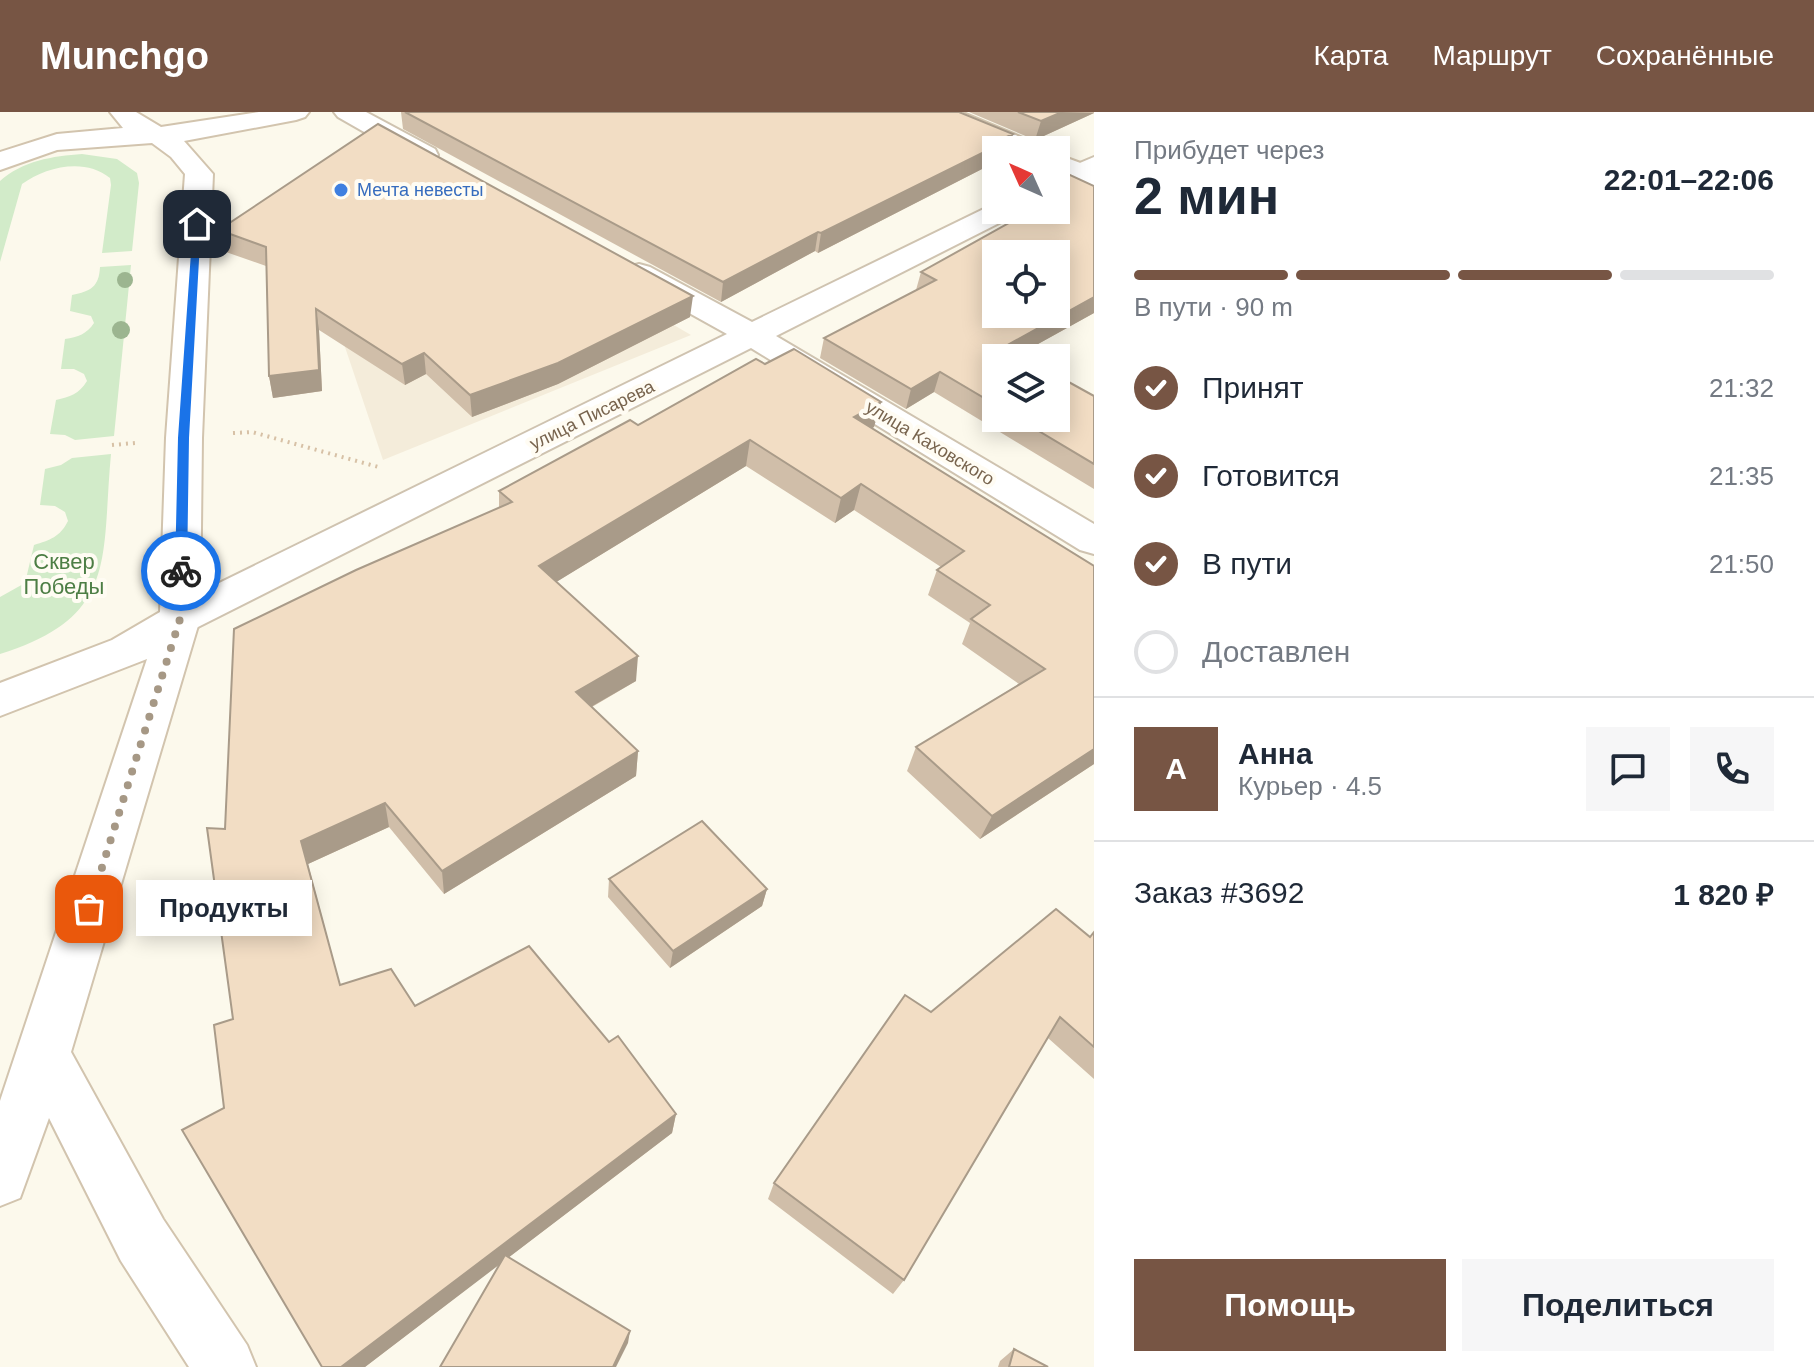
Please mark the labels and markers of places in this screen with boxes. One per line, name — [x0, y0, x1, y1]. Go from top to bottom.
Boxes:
place label: Мечта невесты — [357, 180, 484, 200]
marker: Мечта невесты — [332, 181, 350, 199]
pin — [163, 190, 231, 258]
pin — [55, 875, 123, 943]
callout: Продукты — [137, 881, 313, 937]

